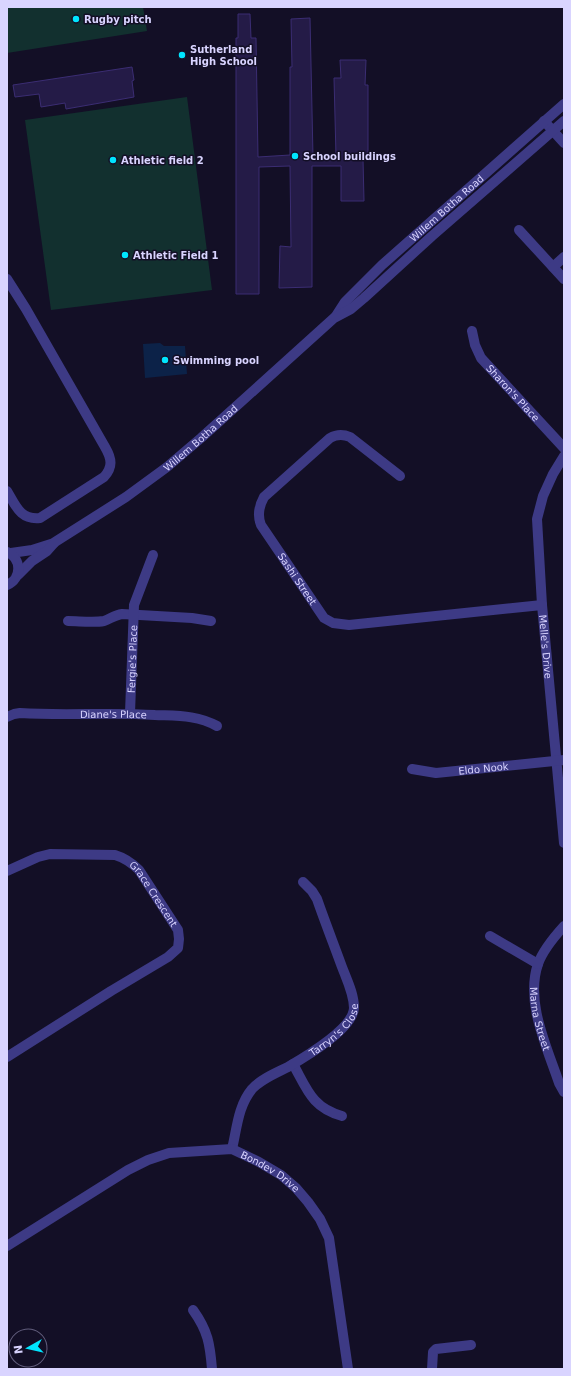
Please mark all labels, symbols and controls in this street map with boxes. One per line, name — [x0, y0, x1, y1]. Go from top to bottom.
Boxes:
marker: Rugby pitch — [71, 14, 81, 24]
place label: Rugby pitch — [84, 14, 152, 25]
place label: Sutherland High School — [190, 44, 257, 67]
marker: Sutherland High School — [177, 50, 187, 60]
marker: School buildings — [290, 151, 300, 161]
place label: School buildings — [303, 151, 396, 162]
marker: Athletic field 2 — [108, 155, 118, 165]
place label: Athletic field 2 — [121, 155, 204, 166]
street label: Willem Botha Road — [408, 173, 486, 244]
marker: Athletic Field 1 — [120, 250, 130, 260]
place label: Athletic Field 1 — [133, 250, 219, 261]
marker: Swimming pool — [160, 355, 170, 365]
place label: Swimming pool — [173, 355, 259, 366]
street label: Sharon's Place — [484, 363, 542, 424]
street label: Willem Botha Road — [161, 403, 240, 474]
street label: Sashi Street — [276, 551, 319, 607]
street label: Melle's Drive — [537, 614, 554, 679]
street label: Fergie's Place — [126, 625, 139, 693]
street label: Diane's Place — [80, 709, 147, 721]
street label: Eldo Nook — [458, 761, 509, 777]
street label: Grace Crescent — [127, 859, 179, 929]
street label: Marna Street — [528, 987, 552, 1052]
street label: Tarryn's Close — [306, 1003, 360, 1059]
street label: Bondev Drive — [239, 1149, 302, 1194]
north arrow — [8, 1328, 48, 1368]
text: N — [12, 1344, 26, 1355]

